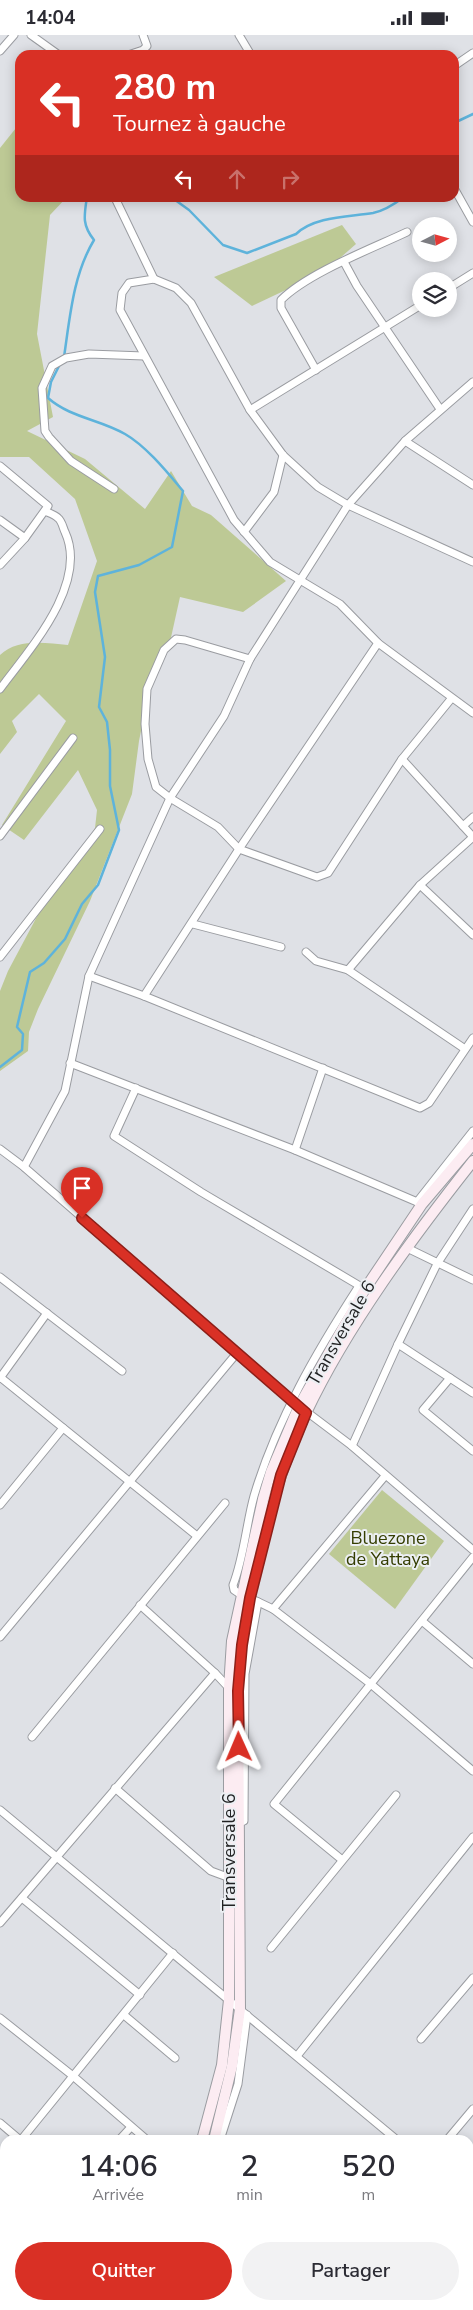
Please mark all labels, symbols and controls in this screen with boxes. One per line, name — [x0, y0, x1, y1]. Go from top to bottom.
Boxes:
text: 14:04 — [25, 5, 75, 31]
text: 280 m — [113, 64, 216, 111]
icon: left — [30, 70, 95, 135]
text: Tournez à gauche — [113, 109, 286, 139]
icon: left — [170, 165, 198, 193]
icon: ahead — [223, 165, 251, 193]
icon: right — [276, 165, 304, 193]
north arrow — [412, 217, 458, 263]
map controls — [412, 217, 457, 317]
button: layers — [412, 272, 457, 317]
pin — [61, 1167, 103, 1218]
icon: arrive — [68, 1174, 96, 1202]
street label: Transversale 6 — [301, 1276, 381, 1390]
park label: Bluezone de Yattaya — [346, 1526, 430, 1571]
position arrow — [212, 1720, 264, 1772]
street label: Transversale 6 — [217, 1793, 241, 1911]
text: 14:06 — [79, 2146, 158, 2187]
text: 2 — [241, 2146, 259, 2187]
text: 520 — [341, 2146, 395, 2187]
text: Arrivée — [92, 2184, 144, 2206]
text: min — [236, 2184, 263, 2206]
text: m — [362, 2184, 375, 2206]
button: Quitter — [15, 2242, 232, 2300]
button: Partager — [242, 2242, 459, 2300]

